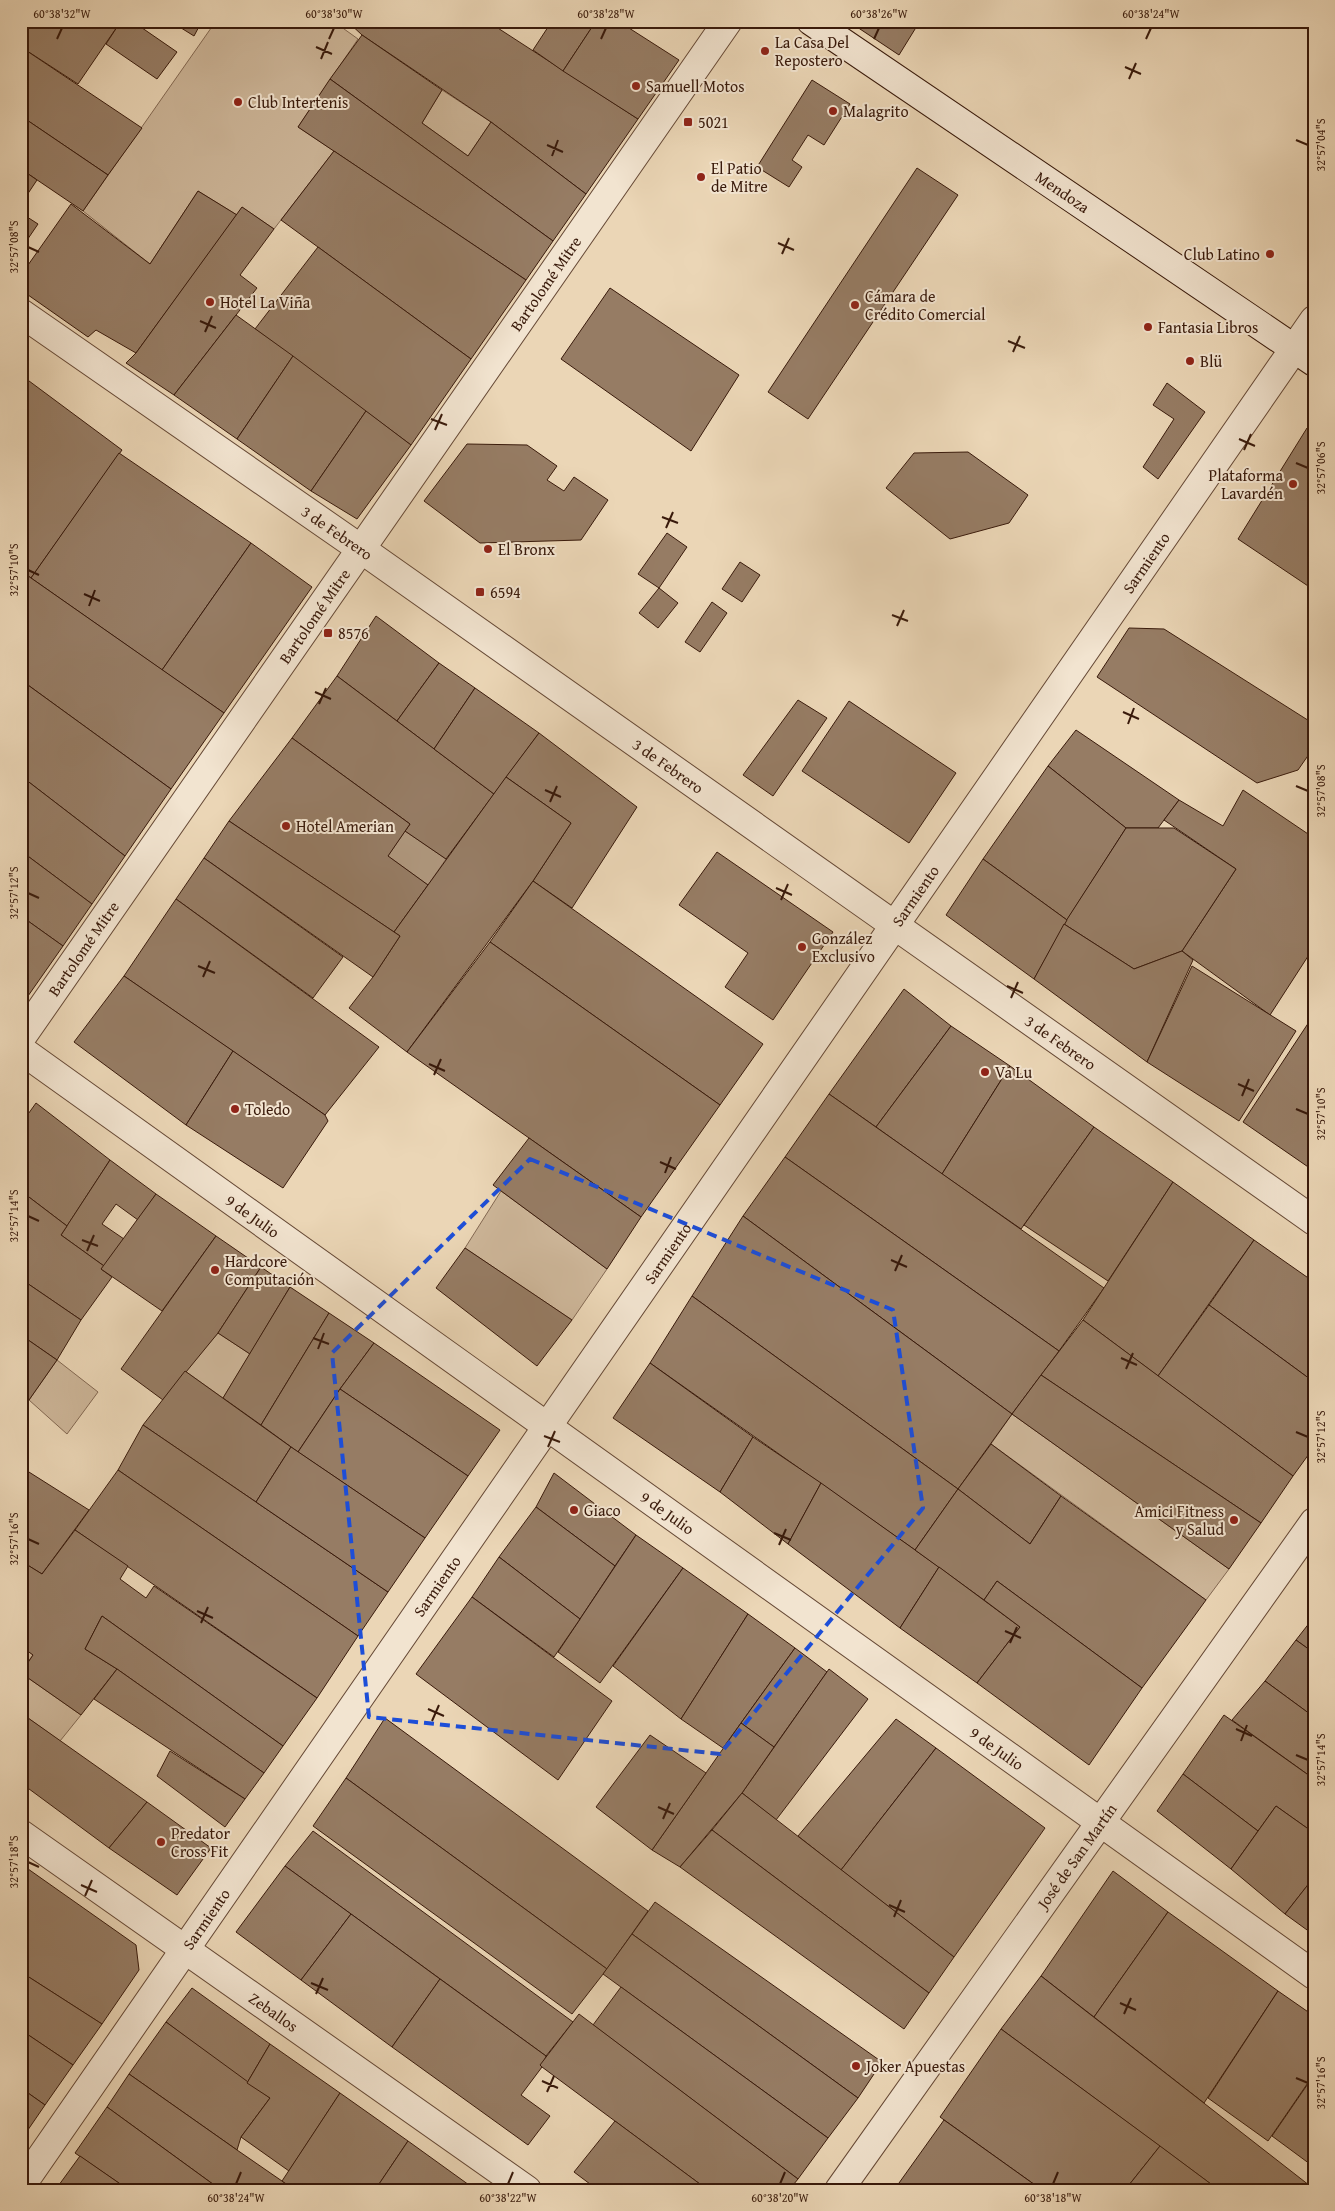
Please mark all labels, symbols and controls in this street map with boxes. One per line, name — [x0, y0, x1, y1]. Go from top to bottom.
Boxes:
text: 60°38'32"W — [33, 5, 92, 22]
text: 60°38'30"W — [305, 5, 364, 22]
text: 60°38'28"W — [577, 5, 636, 22]
text: 60°38'26"W — [850, 5, 909, 22]
text: 60°38'24"W — [1122, 5, 1181, 22]
place label: La Casa Del Repostero — [775, 30, 850, 72]
marker: La Casa Del Repostero — [759, 45, 771, 57]
place label: Samuell Motos — [646, 74, 745, 98]
marker: Samuell Motos — [630, 80, 642, 92]
place label: Club Intertenis — [248, 90, 348, 114]
marker: Club Intertenis — [232, 96, 244, 108]
place label: Malagrito — [843, 99, 909, 123]
marker: Malagrito — [827, 105, 839, 117]
place label: 5021 — [698, 110, 729, 134]
marker: 5021 — [682, 116, 694, 128]
text: 32°57'04"S — [1312, 118, 1329, 172]
place label: El Patio de Mitre — [711, 156, 768, 198]
street label: Mendoza — [1031, 165, 1095, 219]
marker: El Patio de Mitre — [695, 171, 707, 183]
text: 32°57'08"S — [5, 220, 22, 274]
street label: Bartolomé Mitre — [504, 231, 587, 336]
place label: Club Latino — [1184, 242, 1260, 266]
marker: Club Latino — [1264, 248, 1276, 260]
place label: Cámara de Crédito Comercial — [865, 284, 986, 326]
place label: Hotel La Viña — [220, 290, 311, 314]
marker: Hotel La Viña — [204, 296, 216, 308]
marker: Cámara de Crédito Comercial — [849, 299, 861, 311]
place label: Fantasia Libros — [1158, 315, 1258, 339]
marker: Fantasia Libros — [1142, 321, 1154, 333]
place label: Blü — [1200, 349, 1223, 373]
marker: Blü — [1184, 355, 1196, 367]
text: 32°57'06"S — [1312, 441, 1329, 495]
place label: Plataforma Lavardén — [1209, 463, 1283, 505]
marker: Plataforma Lavardén — [1287, 478, 1299, 490]
street label: 3 de Febrero — [297, 499, 378, 566]
street label: Sarmiento — [1116, 527, 1176, 598]
place label: El Bronx — [498, 537, 556, 561]
text: 32°57'10"S — [5, 543, 22, 597]
marker: El Bronx — [482, 543, 494, 555]
street label: Bartolomé Mitre — [273, 564, 356, 668]
place label: 6594 — [490, 580, 521, 604]
marker: 6594 — [474, 586, 486, 598]
place label: 8576 — [338, 621, 369, 645]
marker: 8576 — [322, 627, 334, 639]
street label: 3 de Febrero — [628, 732, 709, 799]
text: 32°57'08"S — [1312, 764, 1329, 818]
place label: Hotel Amerian — [296, 814, 394, 838]
marker: Hotel Amerian — [280, 820, 292, 832]
street label: Sarmiento — [885, 860, 945, 931]
text: 32°57'12"S — [5, 866, 22, 920]
street label: Bartolomé Mitre — [42, 896, 125, 1001]
place label: González Exclusivo — [812, 926, 875, 968]
marker: González Exclusivo — [796, 941, 808, 953]
street label: 3 de Febrero — [1020, 1009, 1101, 1076]
place label: Va Lu — [995, 1060, 1032, 1084]
marker: Va Lu — [979, 1066, 991, 1078]
text: 32°57'10"S — [1312, 1087, 1329, 1141]
place label: Toledo — [245, 1097, 290, 1121]
marker: Toledo — [229, 1103, 241, 1115]
street label: 9 de Julio — [221, 1188, 285, 1244]
text: 32°57'14"S — [5, 1189, 22, 1243]
street label: Sarmiento — [638, 1218, 697, 1289]
place label: Hardcore Computación — [225, 1249, 314, 1291]
marker: Hardcore Computación — [209, 1264, 221, 1276]
text: 32°57'12"S — [1312, 1410, 1329, 1464]
street label: 9 de Julio — [636, 1485, 700, 1540]
place label: Giaco — [584, 1498, 621, 1522]
place label: Amici Fitness y Salud — [1134, 1499, 1224, 1541]
marker: Giaco — [568, 1504, 580, 1516]
text: 32°57'16"S — [5, 1512, 22, 1566]
marker: Amici Fitness y Salud — [1228, 1514, 1240, 1526]
street label: Sarmiento — [407, 1550, 467, 1622]
street label: 9 de Julio — [965, 1720, 1029, 1776]
text: 32°57'14"S — [1312, 1733, 1329, 1787]
street label: José de San Martín — [1030, 1798, 1122, 1915]
place label: Predator Cross Fit — [171, 1821, 230, 1863]
text: 32°57'18"S — [5, 1835, 22, 1889]
marker: Predator Cross Fit — [155, 1836, 167, 1848]
street label: Sarmiento — [176, 1883, 236, 1954]
street label: Zeballos — [244, 1986, 303, 2038]
place label: Joker Apuestas — [864, 2054, 965, 2078]
text: 32°57'16"S — [1312, 2056, 1329, 2110]
marker: Joker Apuestas — [850, 2060, 862, 2072]
text: 60°38'24"W — [207, 2189, 266, 2206]
text: 60°38'22"W — [479, 2189, 538, 2206]
text: 60°38'20"W — [751, 2189, 810, 2206]
text: 60°38'18"W — [1024, 2189, 1083, 2206]

